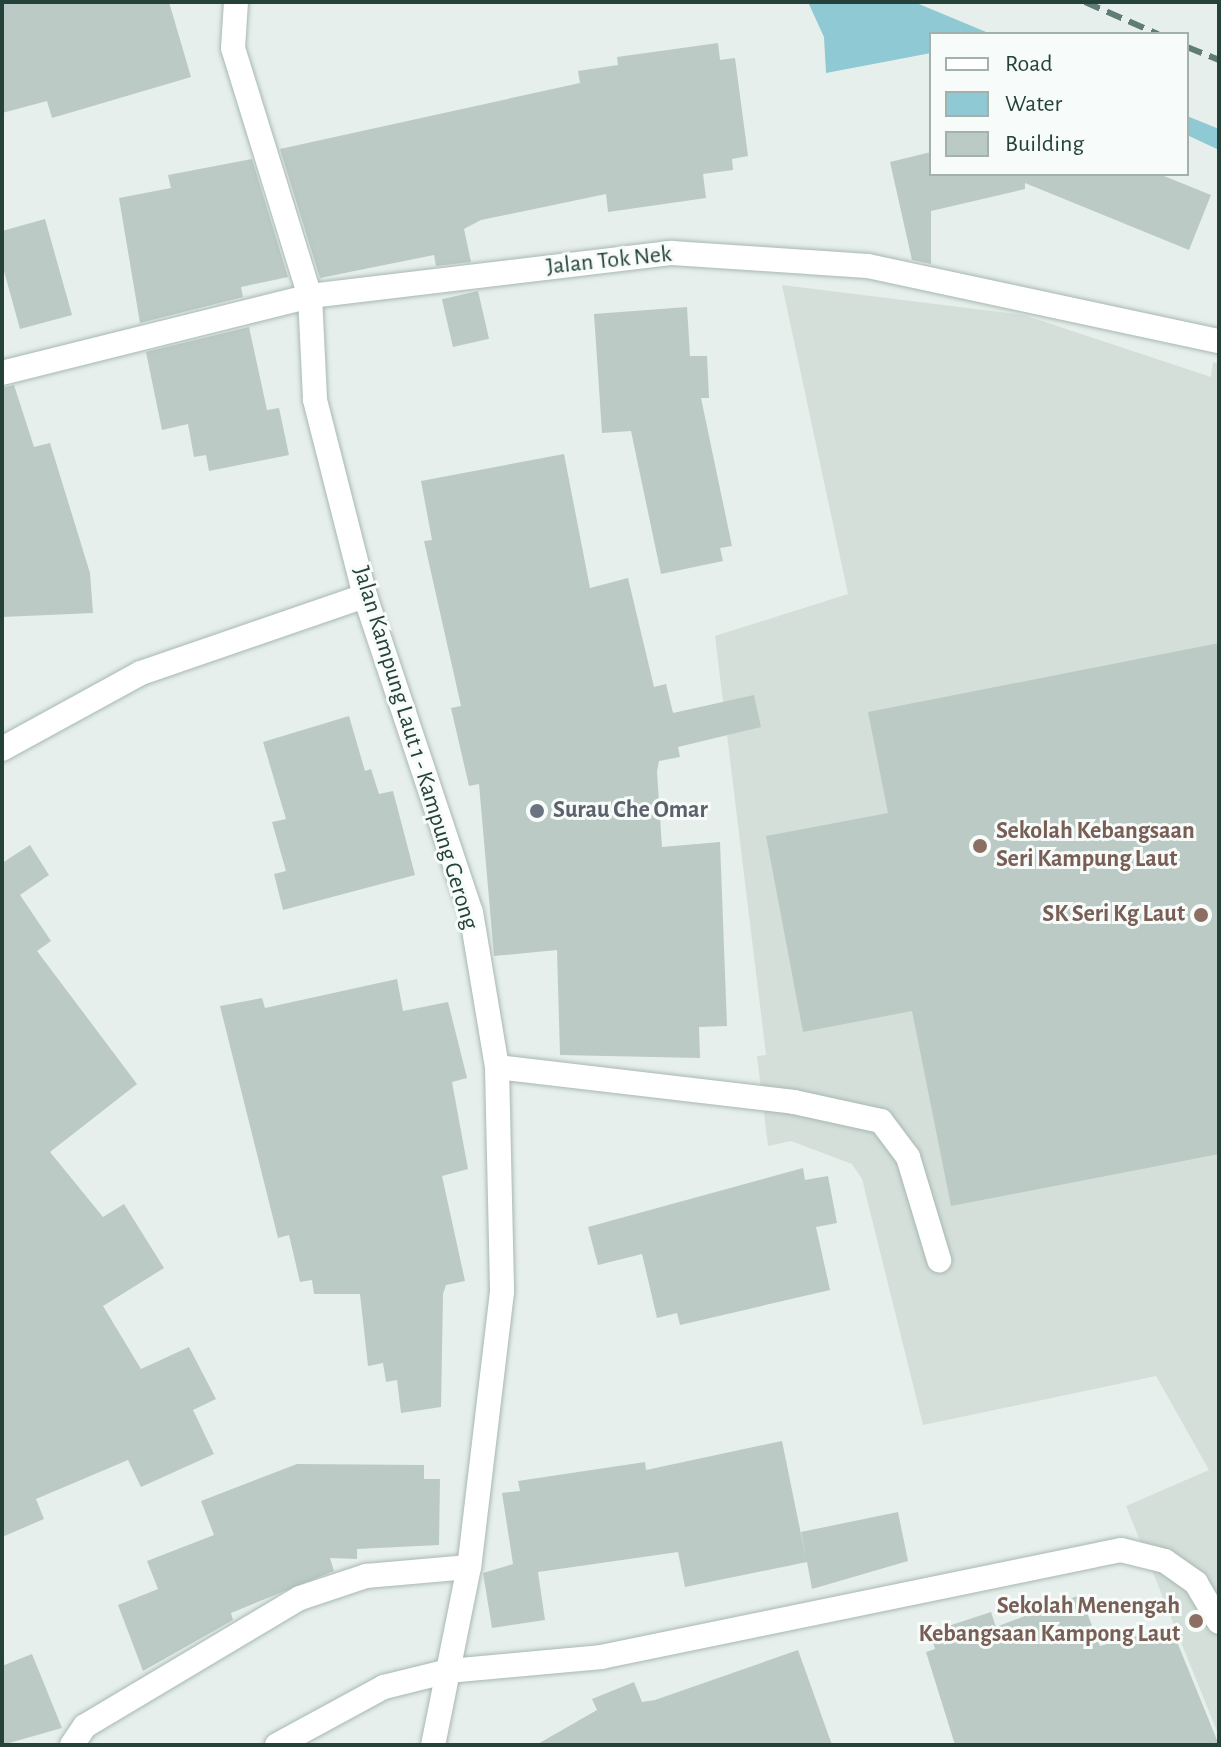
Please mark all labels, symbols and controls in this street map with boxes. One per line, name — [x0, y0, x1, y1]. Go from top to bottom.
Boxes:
legend — [929, 32, 1189, 176]
text: Road — [1005, 52, 1053, 76]
text: Water — [1005, 92, 1062, 116]
text: Building — [1005, 132, 1084, 156]
street label: Jalan Tok Nek — [545, 240, 673, 282]
street label: Jalan Kampung Laut 1 - Kampung Gerong — [346, 563, 484, 933]
place label: Surau Che Omar — [553, 797, 708, 825]
marker: Surau Che Omar — [528, 802, 546, 820]
place label: Sekolah Kebangsaan Seri Kampung Laut — [996, 818, 1195, 874]
marker: Sekolah Kebangsaan Seri Kampung Laut — [971, 837, 989, 855]
place label: SK Seri Kg Laut — [1042, 901, 1185, 929]
marker: SK Seri Kg Laut — [1192, 906, 1210, 924]
place label: Sekolah Menengah Kebangsaan Kampong Laut — [919, 1593, 1180, 1649]
marker: Sekolah Menengah Kebangsaan Kampong Laut — [1187, 1612, 1205, 1630]

